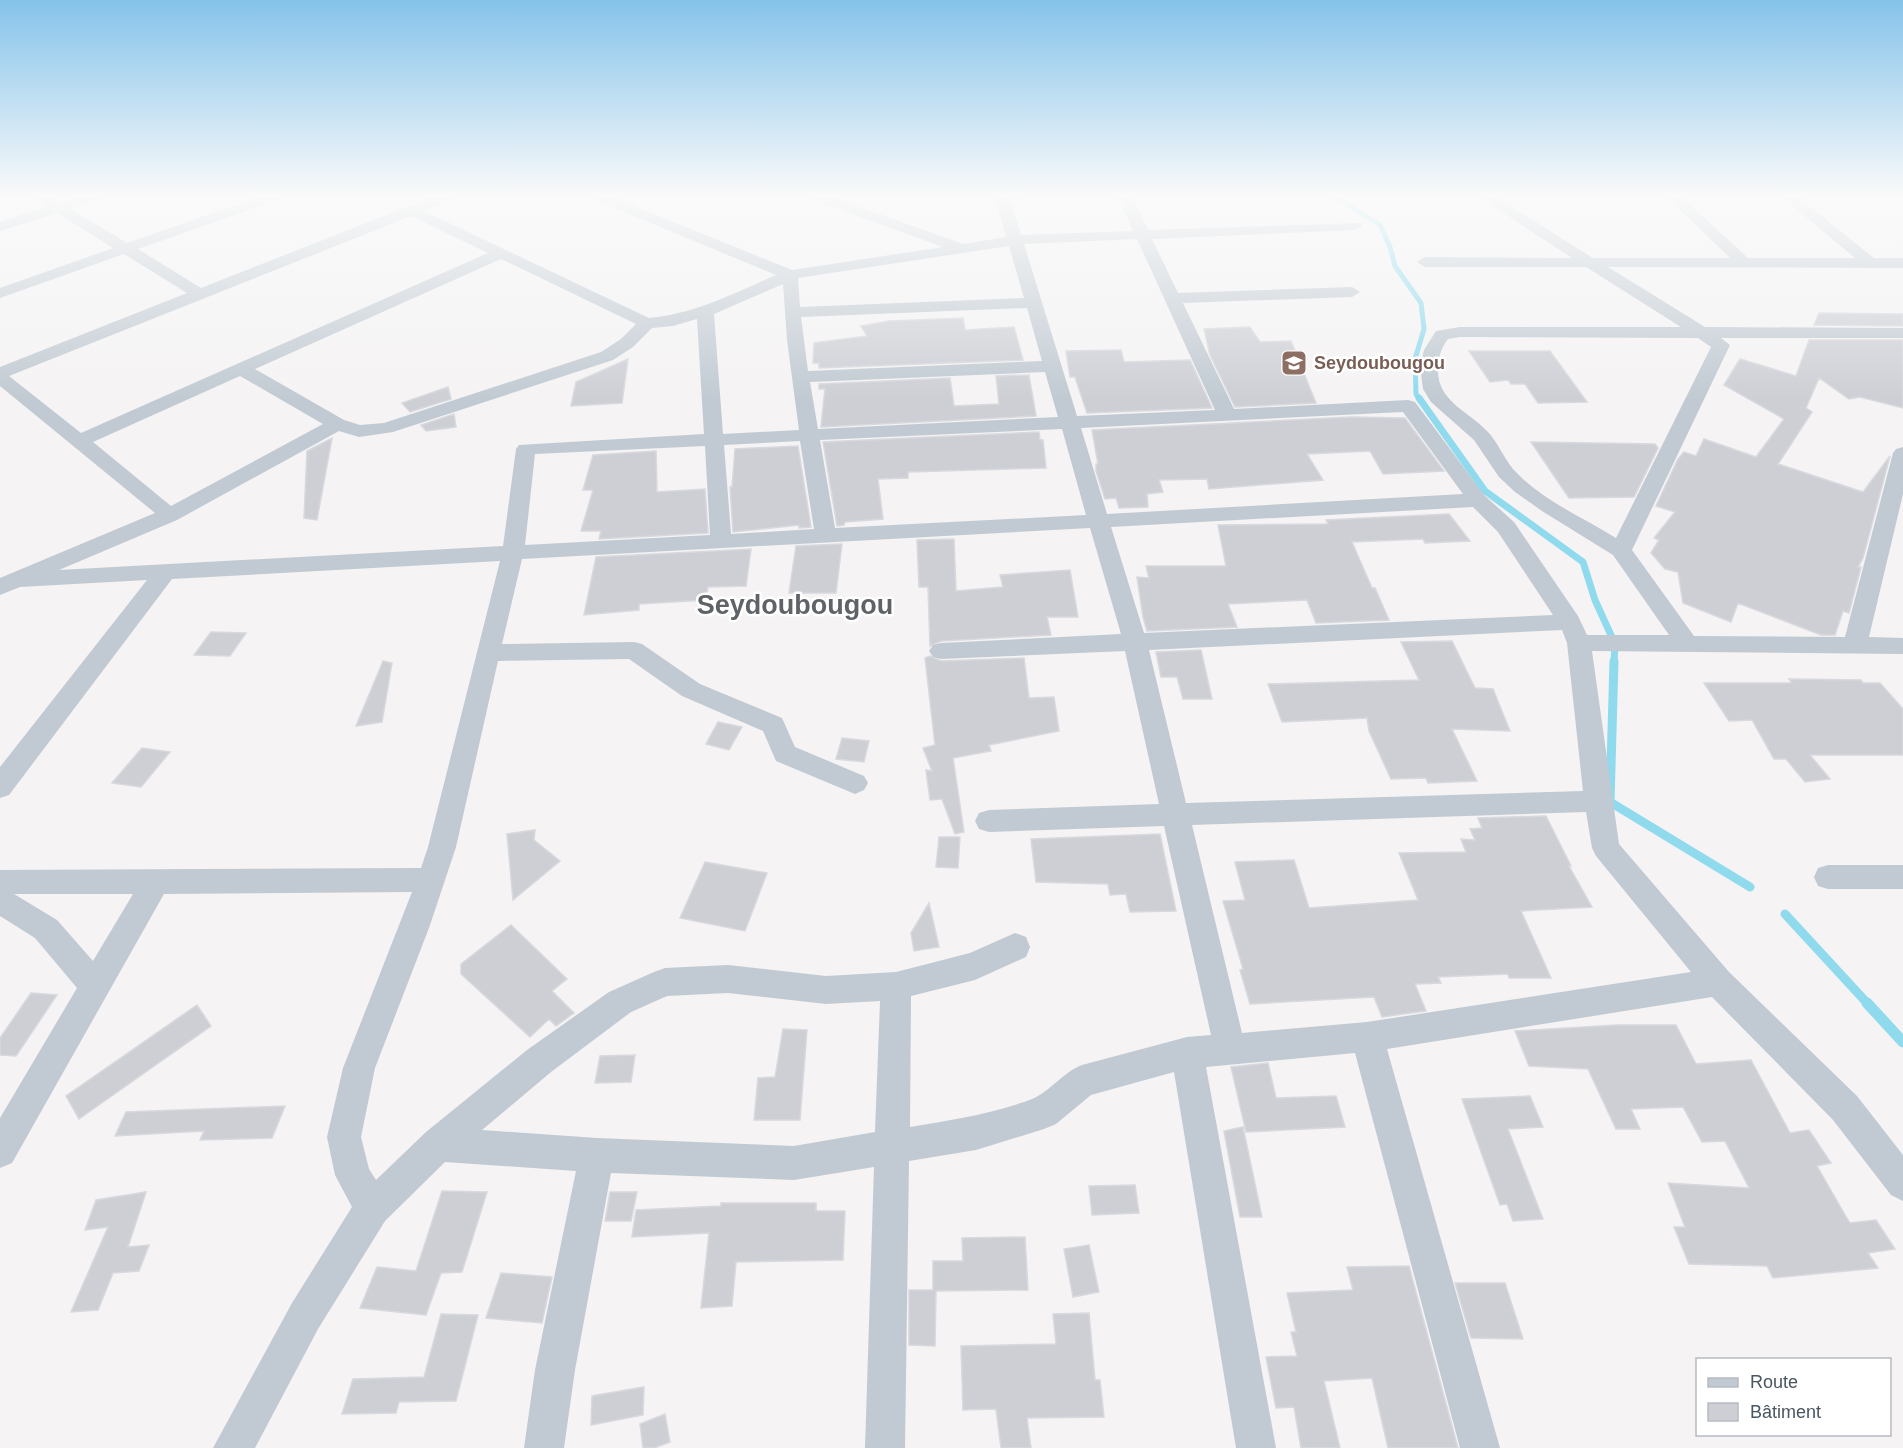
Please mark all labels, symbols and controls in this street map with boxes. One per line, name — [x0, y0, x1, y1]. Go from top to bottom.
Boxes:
school or university icon: Seydoubougou — [1279, 348, 1309, 378]
place label: Seydoubougou — [1314, 353, 1445, 373]
district label: Seydoubougou — [697, 590, 893, 620]
legend — [1696, 1358, 1891, 1436]
text: Route — [1750, 1372, 1798, 1392]
text: Bâtiment — [1750, 1402, 1821, 1422]

